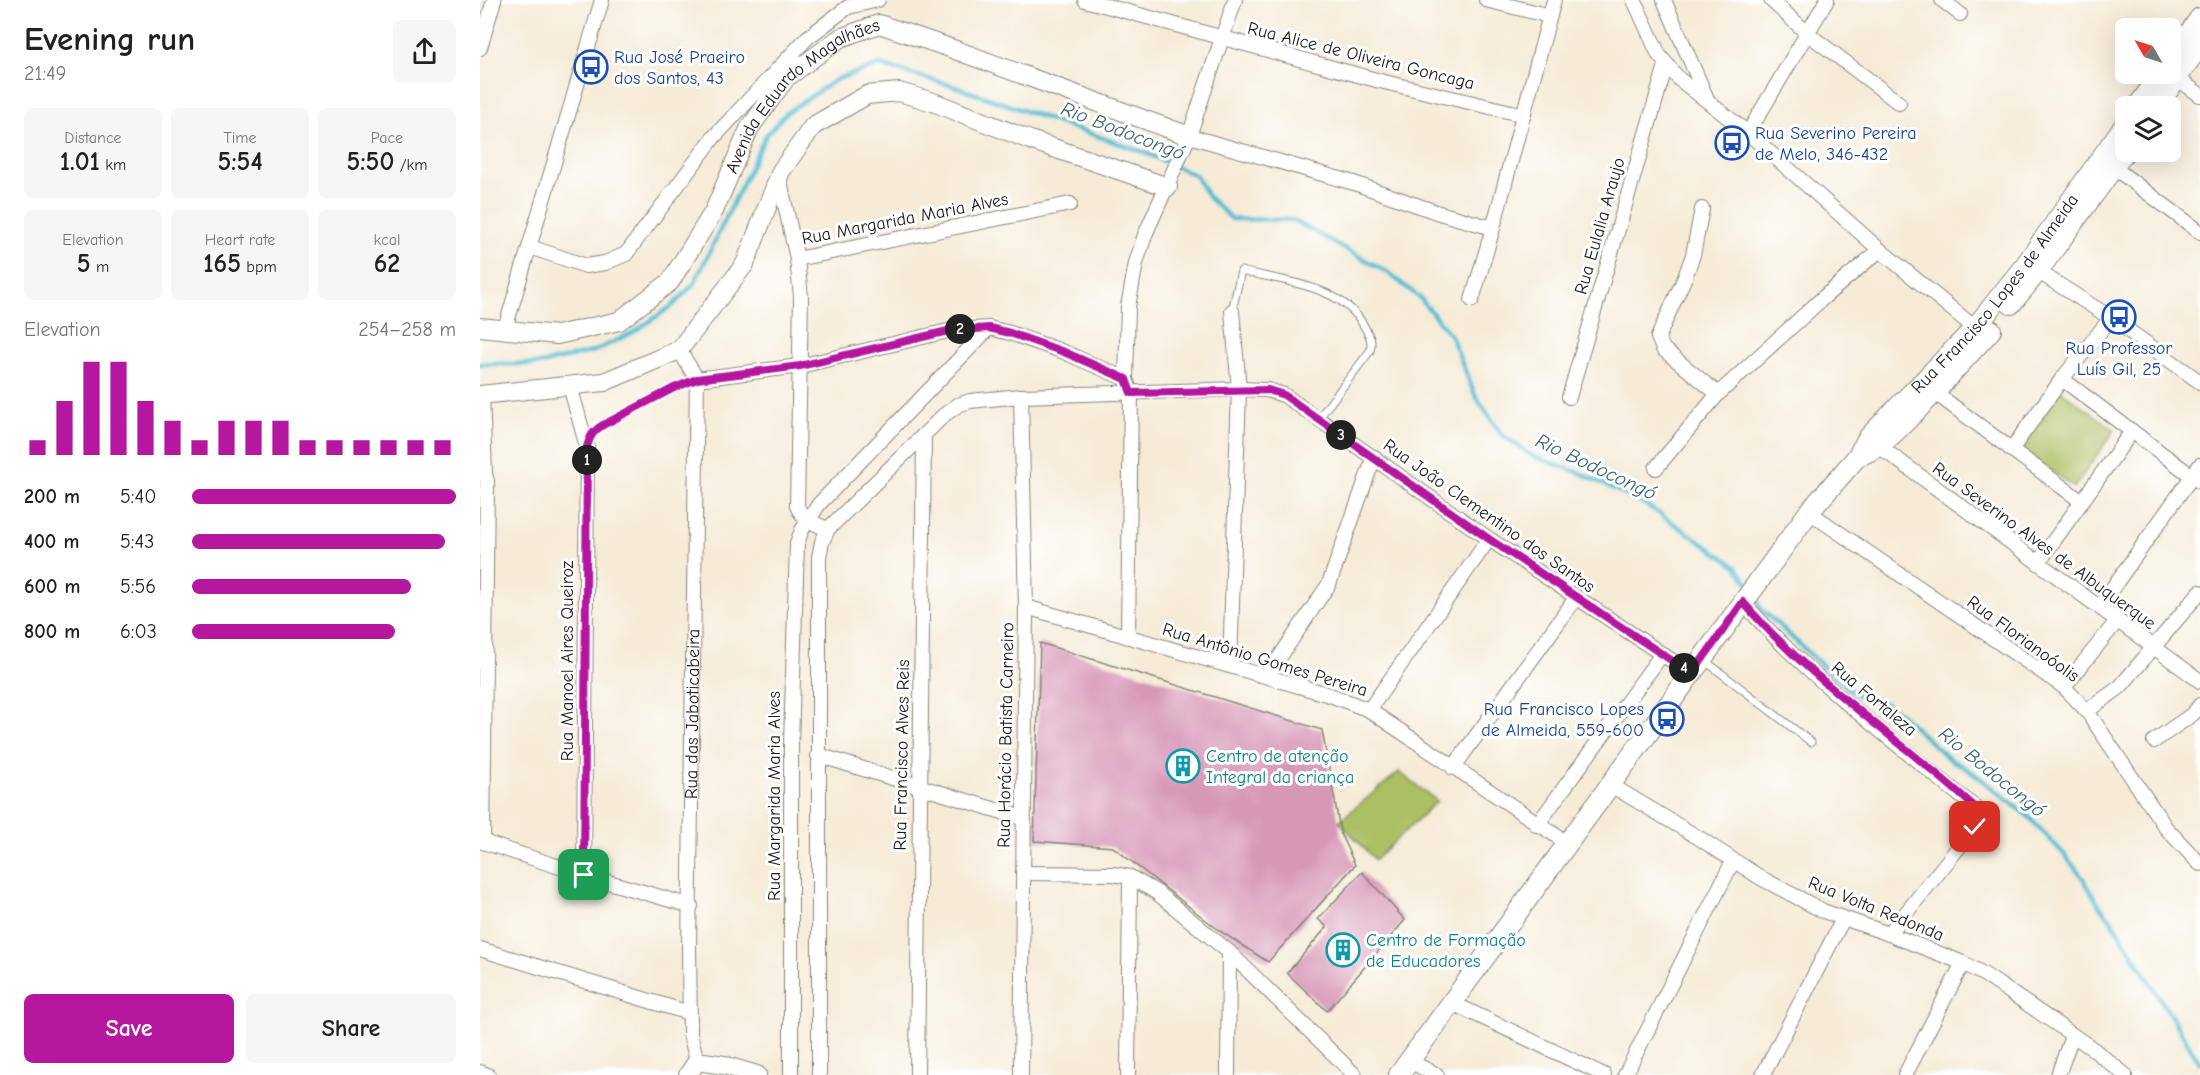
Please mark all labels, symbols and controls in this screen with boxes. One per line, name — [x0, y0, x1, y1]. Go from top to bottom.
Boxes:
street label: Avenida Eduardo Magalhães — [721, 14, 882, 177]
street label: Rua Alice de Oliveira Goncaga — [1245, 18, 1477, 94]
north arrow — [2115, 18, 2181, 84]
map controls — [2115, 18, 2181, 162]
text: Evening run — [24, 20, 195, 58]
button: share — [393, 20, 456, 83]
place label: Rua José Praeiro dos Santos, 43 — [614, 47, 745, 89]
bus stop icon: Rua José Praeiro dos Santos, 43 — [573, 49, 609, 85]
text: 21:49 — [24, 62, 66, 85]
button: layers — [2115, 96, 2181, 162]
water label: Rio Bodocongó — [1058, 97, 1188, 165]
place label: Rua Severino Pereira de Melo, 346-432 — [1755, 123, 1916, 165]
bus stop icon: Rua Severino Pereira de Melo, 346-432 — [1714, 125, 1750, 161]
text: Distance — [64, 129, 122, 147]
text: Time — [223, 129, 257, 147]
text: Pace — [371, 129, 403, 147]
text: 1.01 — [60, 147, 100, 177]
text: 5:54 — [217, 147, 263, 177]
text: 5:50 — [346, 147, 394, 177]
street label: Rua Eulalia Araujo — [1570, 155, 1630, 297]
text: km — [100, 156, 126, 174]
text: /km — [394, 156, 428, 174]
street label: Rua Margarida Maria Alves — [800, 189, 1010, 249]
street label: Rua Francisco Lopes de Almeida — [1907, 190, 2083, 398]
text: Elevation — [62, 231, 124, 249]
text: Heart rate — [205, 231, 275, 249]
text: kcal — [374, 231, 400, 249]
text: 5 — [77, 249, 91, 279]
text: 165 — [203, 249, 241, 279]
text: 62 — [374, 249, 400, 279]
text: m — [91, 258, 109, 276]
text: bpm — [241, 258, 277, 276]
bus stop icon: Rua Professor Luís Gil, 25 — [2101, 299, 2137, 335]
pin: 2 — [945, 314, 975, 344]
text: Elevation — [24, 318, 101, 341]
text: 254–258 m — [358, 318, 456, 341]
text: 2 — [956, 320, 964, 338]
place label: Rua Professor Luís Gil, 25 — [2066, 338, 2173, 380]
pin: 3 — [1326, 420, 1356, 450]
text: 3 — [1337, 426, 1345, 444]
water label: Rio Bodocongó — [1532, 429, 1660, 505]
street label: Rua João Clementino dos Santos — [1379, 435, 1599, 597]
pin: 1 — [572, 445, 602, 475]
text: 1 — [584, 451, 590, 469]
street label: Rua Severino Alves de Albuquerque — [1928, 458, 2160, 634]
text: 200 m — [24, 485, 80, 508]
text: 5:40 — [120, 485, 156, 508]
text: 400 m — [24, 530, 79, 553]
text: 5:43 — [120, 530, 154, 553]
street label: Rua Manoel Aires Queiroz — [557, 561, 578, 761]
text: 600 m — [24, 575, 80, 598]
text: 5:56 — [120, 575, 156, 598]
street label: Rua Florianoóolis — [1963, 591, 2083, 687]
street label: Rua Antônio Gomes Pereira — [1160, 619, 1370, 701]
text: 800 m — [24, 620, 80, 643]
text: 6:03 — [120, 620, 157, 643]
street label: Rua Horácio Batista Carneiro — [994, 622, 1018, 848]
street label: Rua das Jaboticabeira — [681, 629, 704, 799]
pin: 4 — [1669, 653, 1699, 683]
street label: Rua Fortaleza — [1827, 657, 1921, 741]
street label: Rua Francisco Alves Reis — [890, 659, 914, 851]
text: 4 — [1680, 659, 1688, 677]
street label: Rua Margarida Maria Alves — [764, 691, 785, 901]
place label: Rua Francisco Lopes de Almeida, 559-600 — [1481, 699, 1644, 741]
bus stop icon: Rua Francisco Lopes de Almeida, 559-600 — [1649, 701, 1685, 737]
water label: Rio Bodocongó — [1934, 722, 2050, 822]
place label: Centro de atenção Integral da criança — [1206, 746, 1354, 788]
building icon: Centro de atenção Integral da criança — [1165, 748, 1201, 784]
pin — [1949, 801, 2000, 852]
icon: check — [1958, 810, 1991, 843]
pin — [558, 849, 609, 900]
icon: arrive — [567, 858, 600, 891]
street label: Rua Volta Redonda — [1805, 872, 1947, 946]
place label: Centro de Formação de Educadores — [1366, 930, 1526, 972]
building icon: Centro de Formação de Educadores — [1325, 932, 1361, 968]
button: Save — [24, 994, 234, 1063]
button: Share — [246, 994, 456, 1063]

